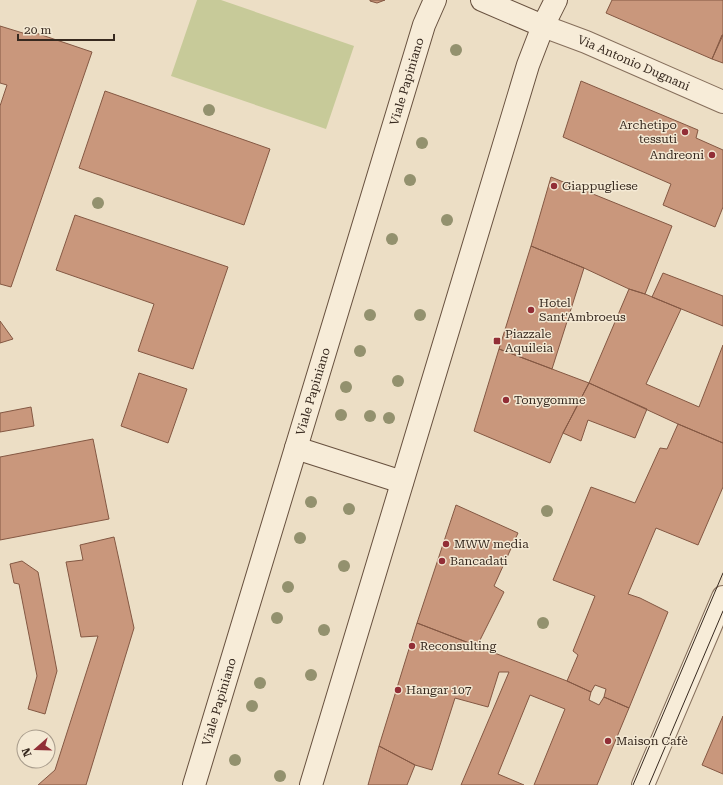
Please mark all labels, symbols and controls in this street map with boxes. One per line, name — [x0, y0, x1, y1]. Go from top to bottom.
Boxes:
scale bar — [18, 16, 114, 42]
text: 20 m — [24, 23, 51, 37]
street label: Via Antonio Dugnani — [576, 32, 692, 94]
street label: Viale Papiniano — [387, 36, 427, 127]
place label: Archetipo tessuti — [619, 118, 677, 146]
marker: Archetipo tessuti — [680, 127, 690, 137]
place label: Andreoni — [650, 148, 704, 162]
marker: Andreoni — [707, 150, 717, 160]
place label: Giappugliese — [562, 179, 638, 193]
marker: Giappugliese — [549, 181, 559, 191]
place label: Hotel Sant'Ambroeus — [539, 296, 626, 324]
marker: Hotel Sant'Ambroeus — [526, 305, 536, 315]
place label: Piazzale Aquileia — [505, 327, 553, 355]
marker: Piazzale Aquileia — [492, 336, 502, 346]
street label: Viale Papiniano — [293, 346, 333, 437]
place label: Tonygomme — [514, 393, 586, 407]
marker: Tonygomme — [501, 395, 511, 405]
place label: MWW media — [454, 537, 529, 551]
marker: MWW media — [441, 539, 451, 549]
place label: Bancadati — [450, 554, 508, 568]
marker: Bancadati — [437, 556, 447, 566]
place label: Reconsulting — [420, 639, 497, 653]
marker: Reconsulting — [407, 641, 417, 651]
street label: Viale Papiniano — [199, 656, 239, 747]
place label: Hangar 107 — [406, 683, 472, 697]
marker: Hangar 107 — [393, 685, 403, 695]
north arrow — [16, 729, 56, 769]
place label: Maison Cafè — [616, 734, 688, 748]
marker: Maison Cafè — [603, 736, 613, 746]
text: N — [19, 746, 35, 758]

